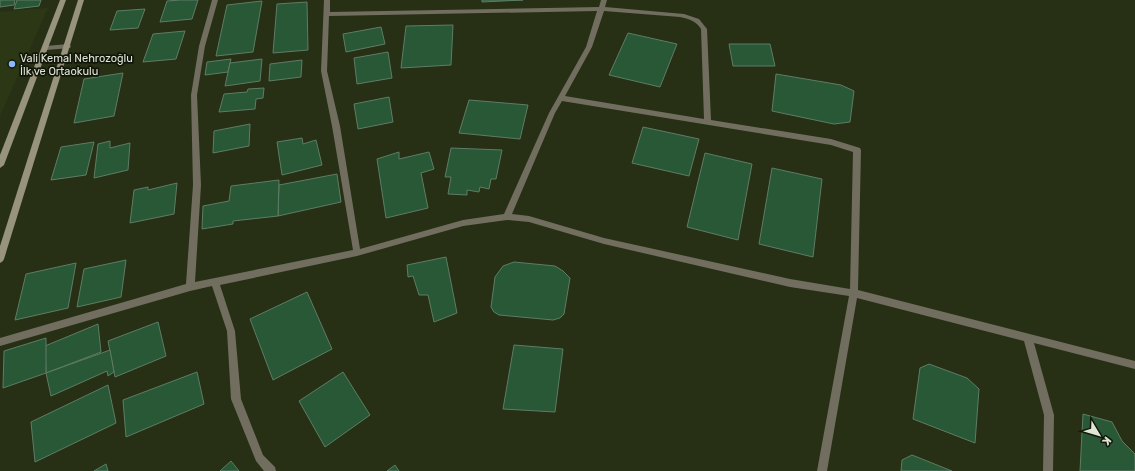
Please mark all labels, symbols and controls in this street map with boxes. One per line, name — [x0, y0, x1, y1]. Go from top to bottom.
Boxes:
place label: Vali Kemal Nehrozoğlu İlk ve Ortaokulu — [20, 52, 133, 78]
marker: Vali Kemal Nehrozoğlu İlk ve Ortaokulu — [7, 59, 17, 69]
north arrow — [1079, 415, 1119, 455]
text: K — [1099, 434, 1114, 448]

